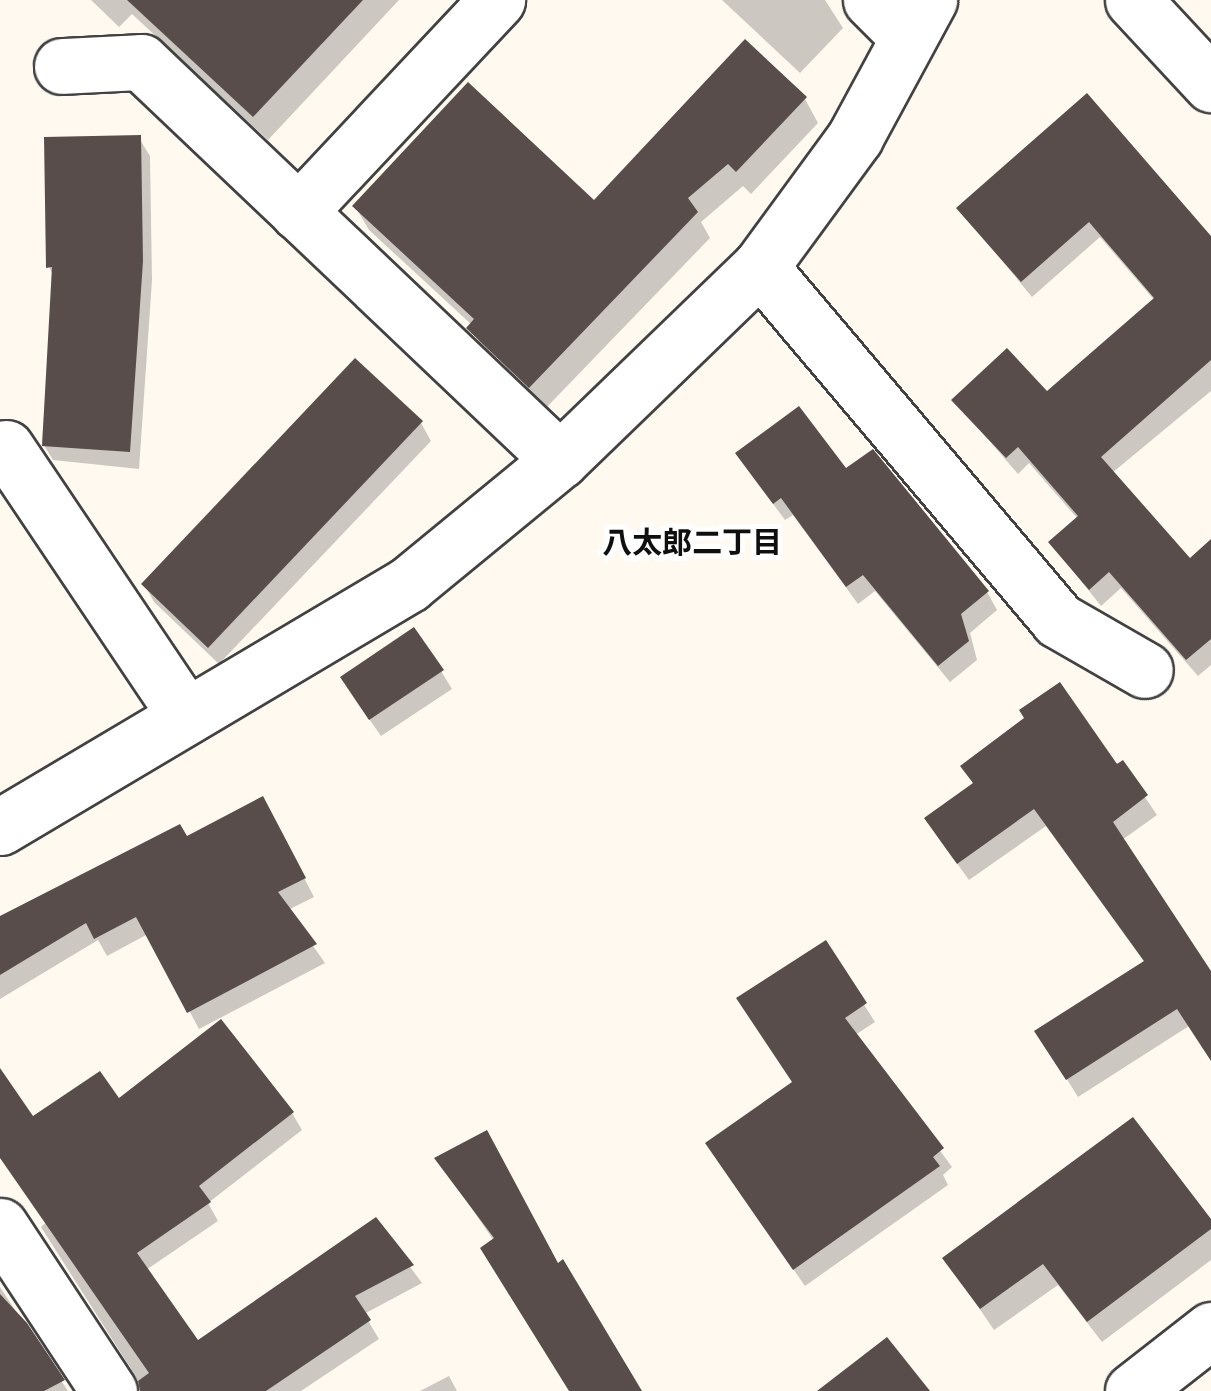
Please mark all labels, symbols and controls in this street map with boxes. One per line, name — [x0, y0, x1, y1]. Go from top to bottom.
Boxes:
district label: 八太郎二丁目 — [602, 525, 782, 561]

